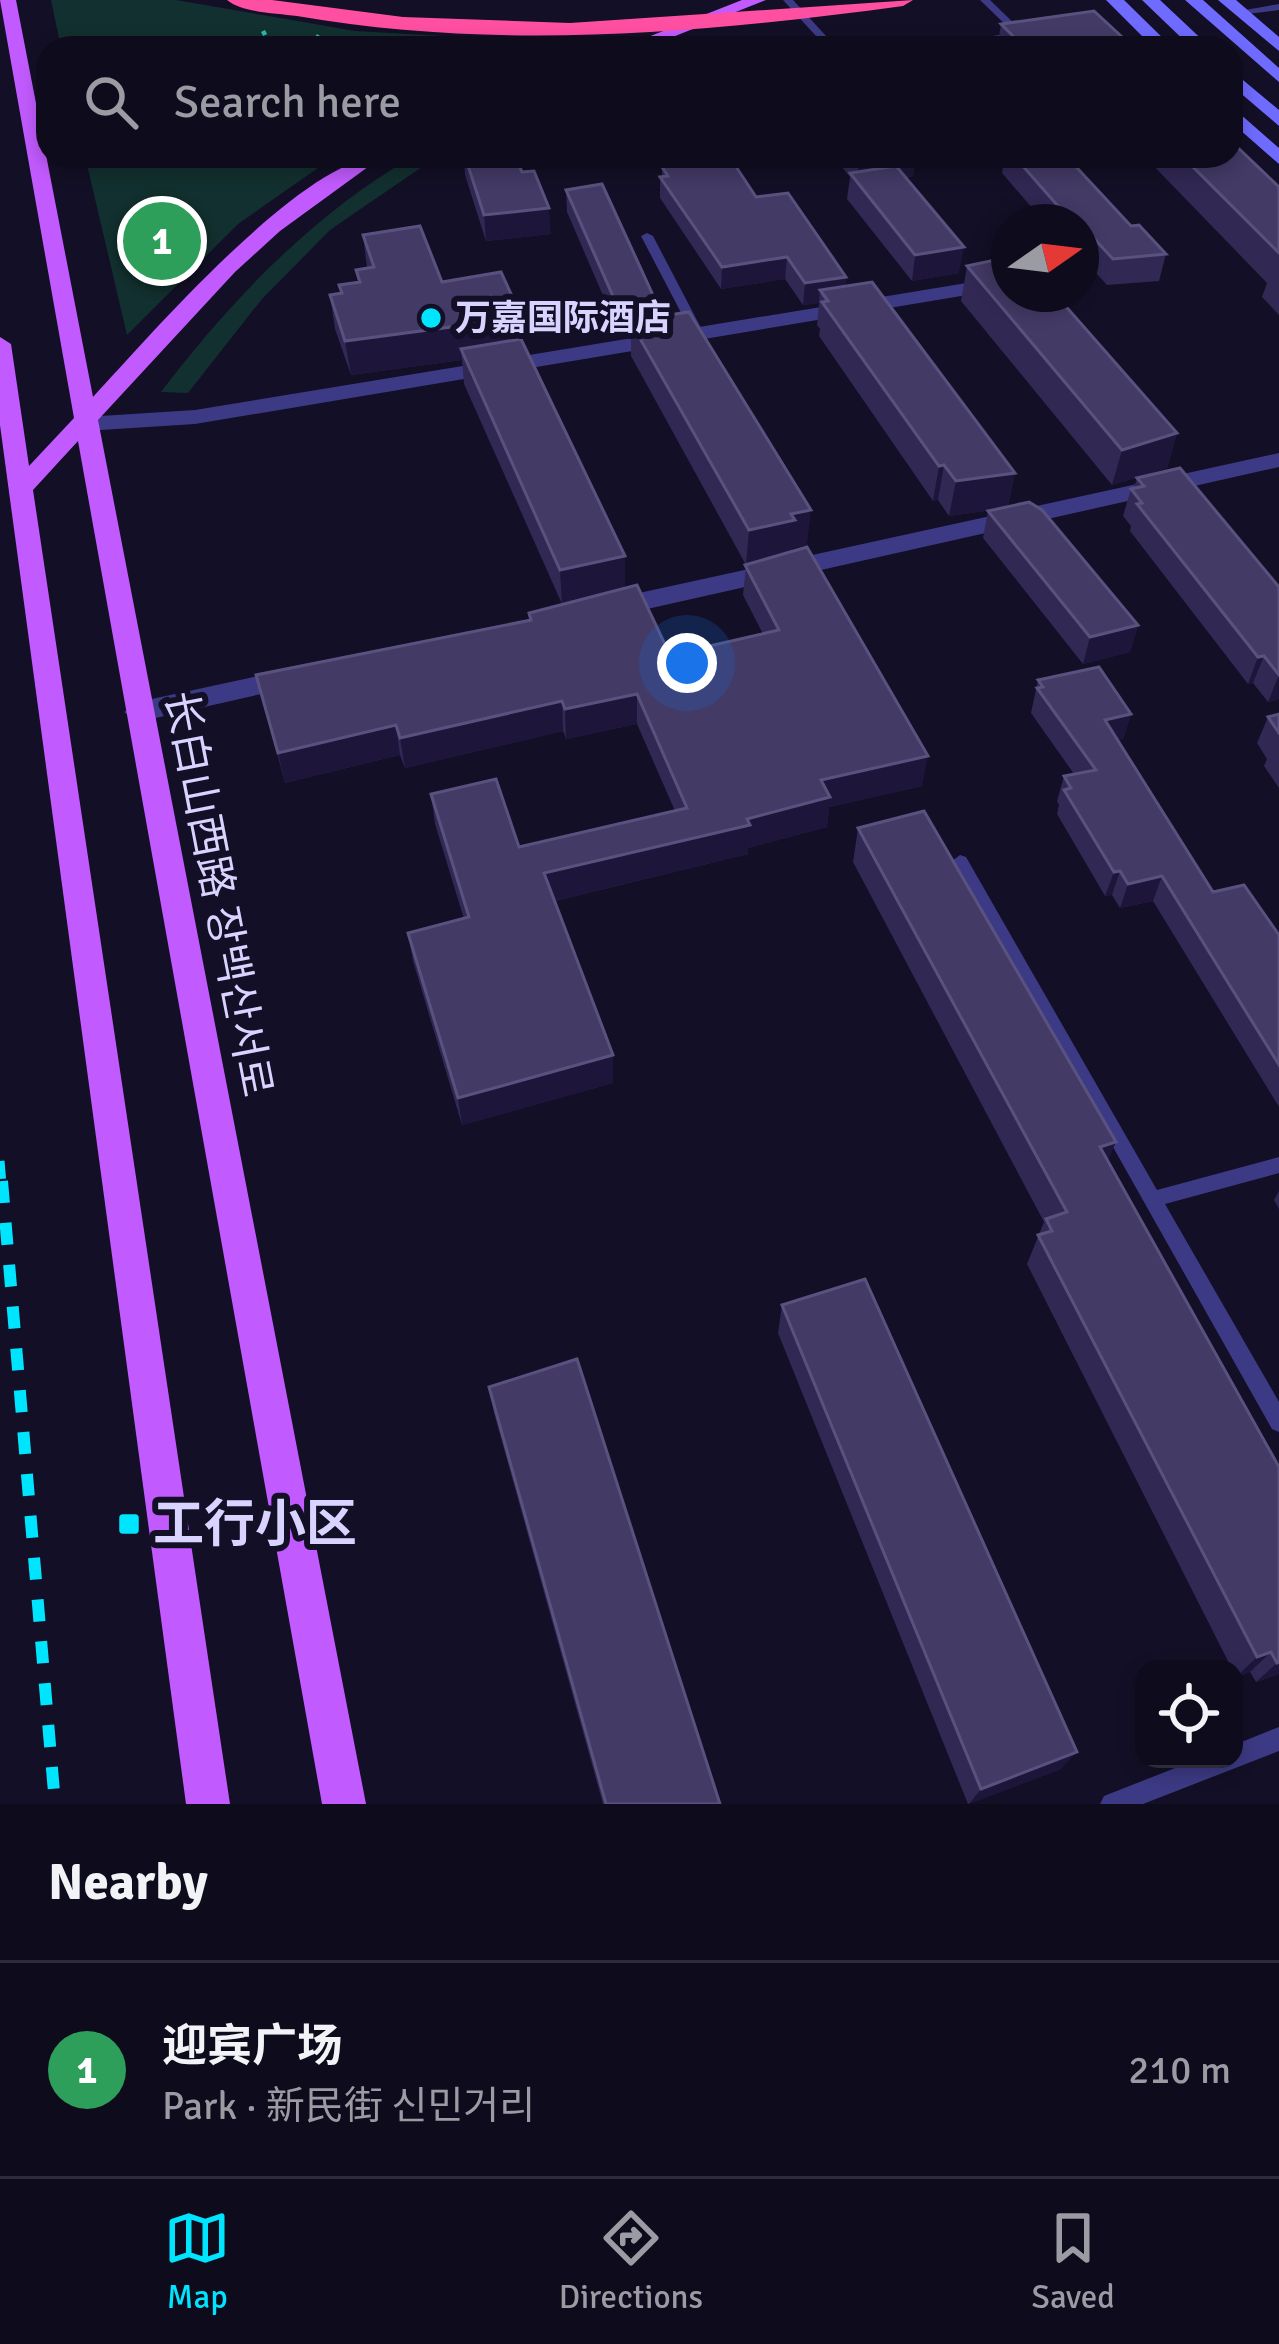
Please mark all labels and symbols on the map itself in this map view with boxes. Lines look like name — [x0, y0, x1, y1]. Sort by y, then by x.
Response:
pin: 1 — [123, 196, 201, 286]
north arrow — [991, 204, 1099, 312]
place label: 万嘉国际酒店 — [455, 296, 671, 341]
marker: 万嘉国际酒店 — [418, 305, 444, 331]
your location — [657, 633, 717, 693]
street label: 长白山西路 장백산서로 — [154, 687, 282, 1101]
place label: 工行小区 — [153, 1493, 357, 1556]
marker: 工行小区 — [116, 1511, 142, 1537]

